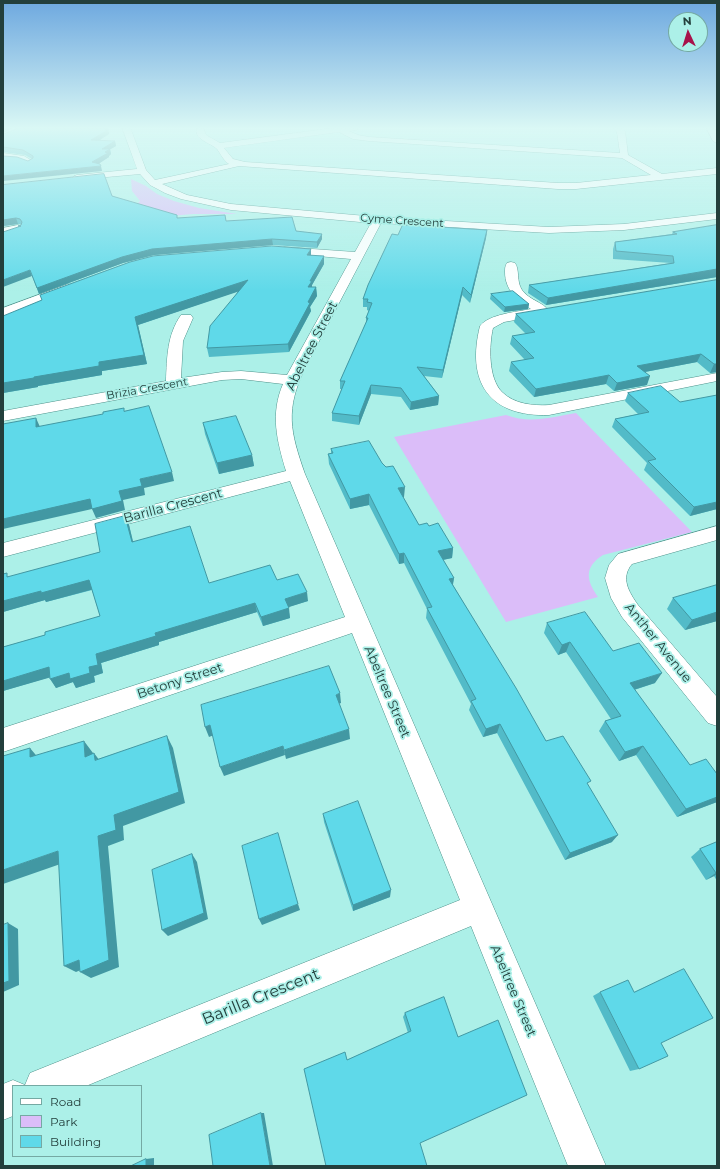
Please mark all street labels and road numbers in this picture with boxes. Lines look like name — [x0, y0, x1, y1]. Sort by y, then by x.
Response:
street label: Cyme Crescent — [360, 211, 444, 231]
street label: Abeltree Street — [283, 299, 341, 393]
street label: Brizia Crescent — [105, 375, 189, 403]
street label: Barilla Crescent — [122, 485, 224, 527]
street label: Anther Avenue — [621, 600, 695, 686]
street label: Abeltree Street — [361, 644, 413, 740]
street label: Betony Street — [135, 660, 225, 702]
street label: Abeltree Street — [487, 943, 539, 1039]
street label: Barilla Crescent — [199, 965, 323, 1029]

